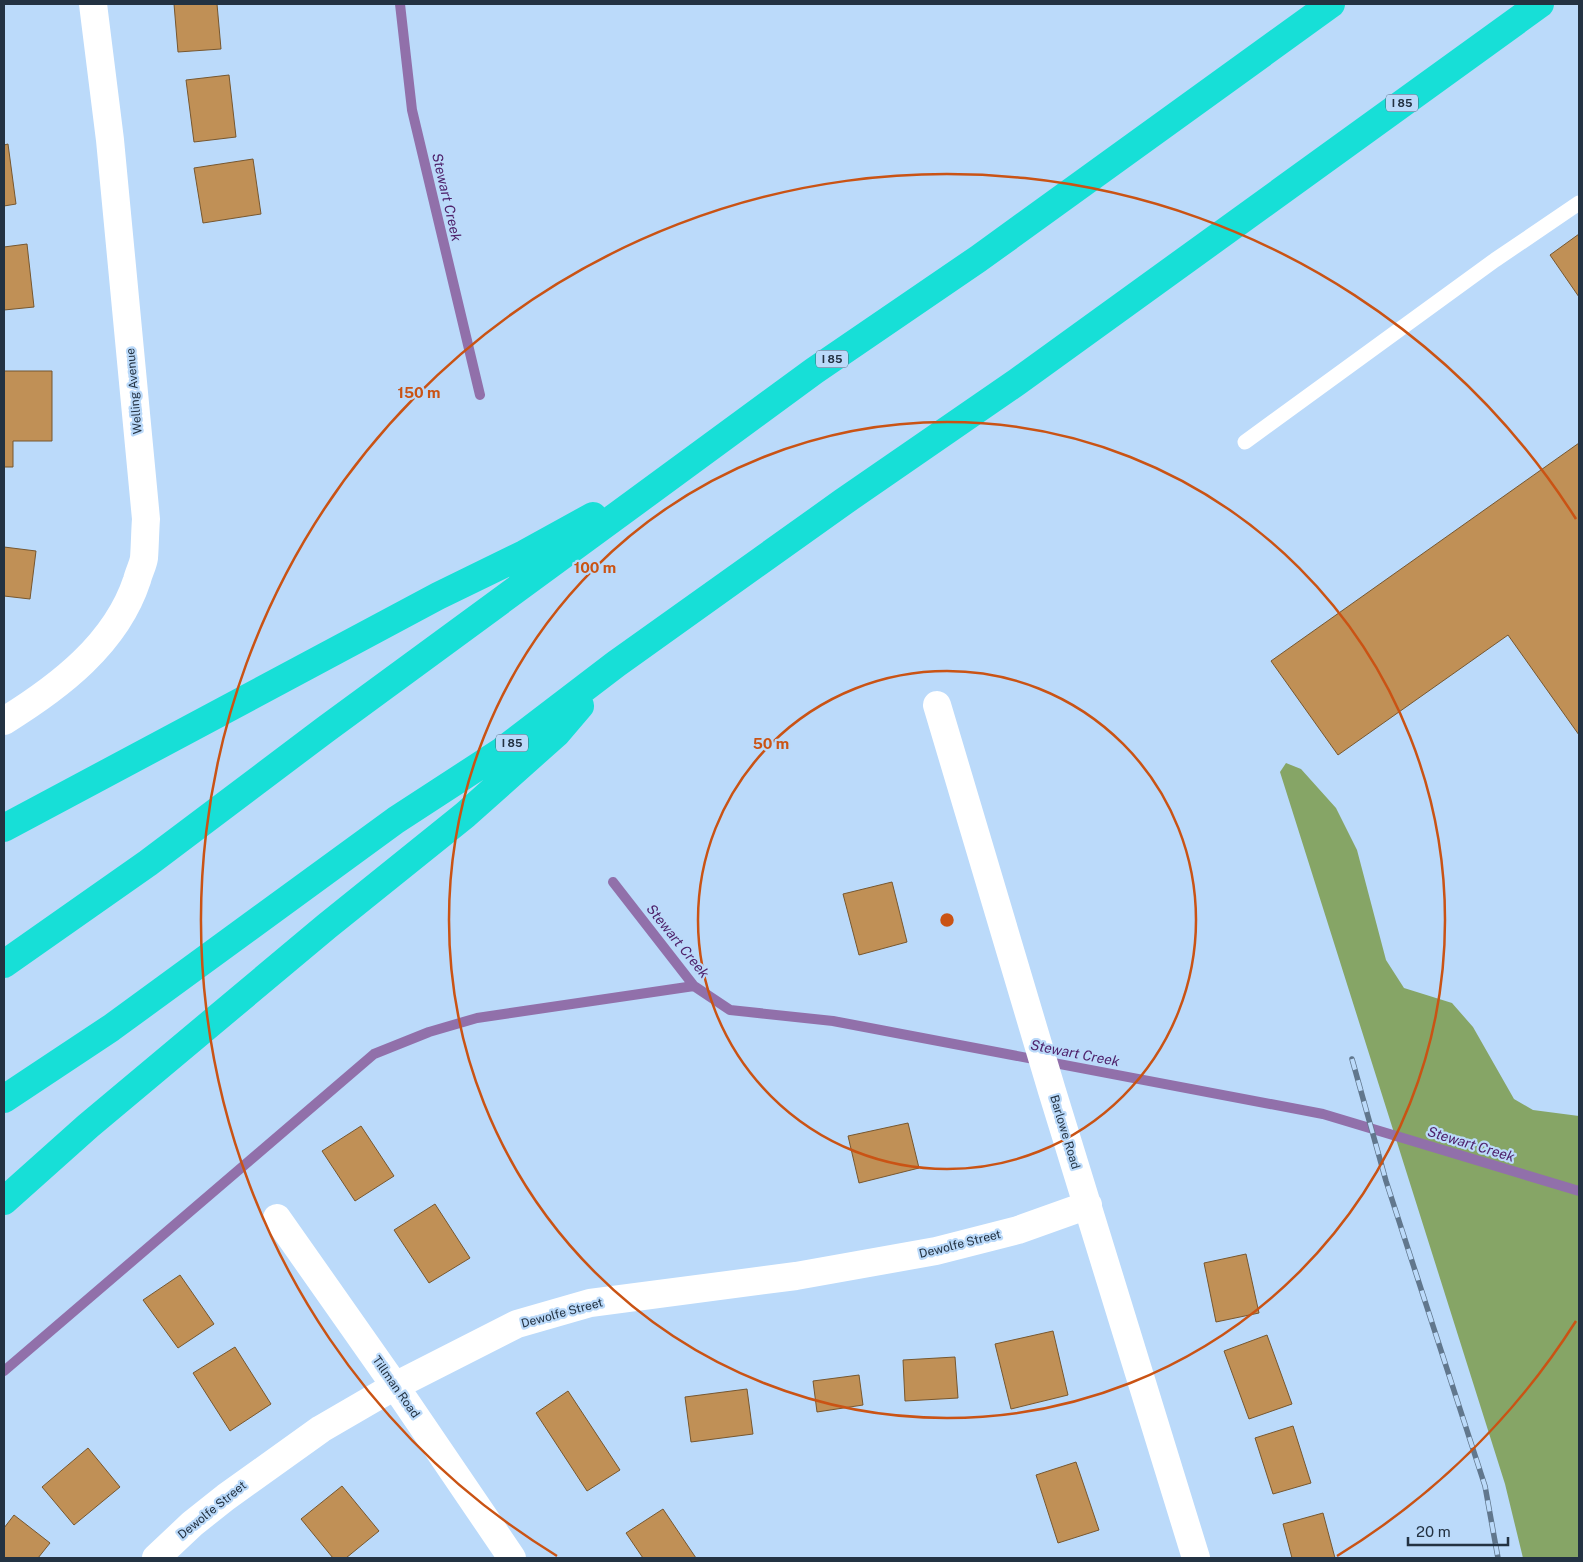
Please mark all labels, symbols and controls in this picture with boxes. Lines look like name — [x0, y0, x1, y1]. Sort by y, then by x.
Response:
road number: I 85 — [1386, 95, 1418, 112]
water label: Stewart Creek — [429, 151, 465, 243]
street label: Welling Avenue — [123, 347, 145, 435]
road number: I 85 — [816, 350, 848, 368]
text: 150 m — [397, 384, 441, 401]
text: 100 m — [574, 559, 616, 576]
road number: I 85 — [496, 734, 528, 751]
text: 50 m — [753, 735, 789, 752]
water label: Stewart Creek — [643, 901, 713, 981]
centre of rings — [938, 911, 956, 929]
water label: Stewart Creek — [1029, 1037, 1121, 1070]
street label: Barlowe Road — [1047, 1093, 1083, 1171]
water label: Stewart Creek — [1426, 1123, 1517, 1165]
street label: Dewolfe Street — [918, 1227, 1003, 1261]
street label: Dewolfe Street — [520, 1295, 605, 1331]
street label: Tillman Road — [369, 1353, 423, 1421]
street label: Dewolfe Street — [175, 1478, 249, 1542]
scale bar — [1408, 1514, 1508, 1546]
text: 20 m — [1416, 1523, 1451, 1540]

